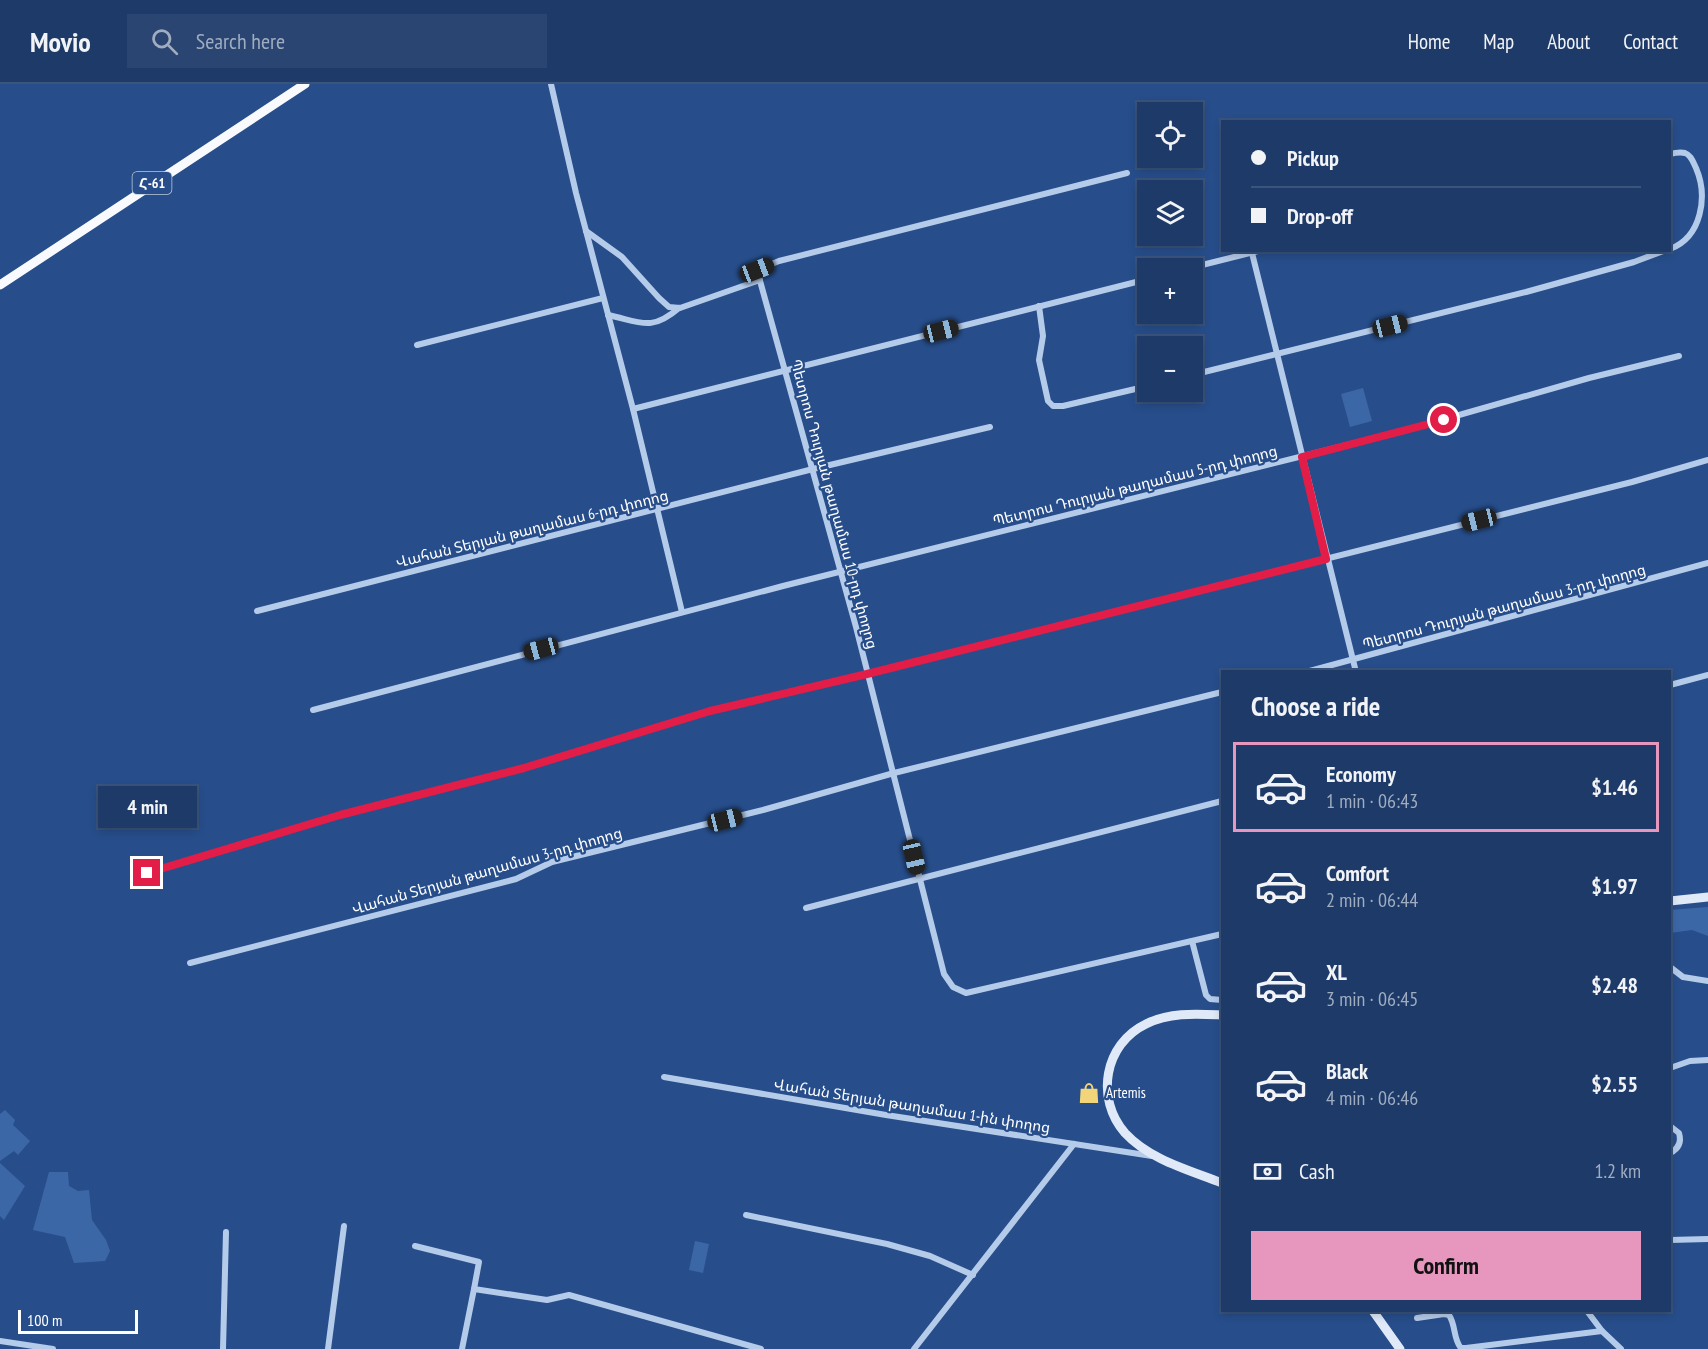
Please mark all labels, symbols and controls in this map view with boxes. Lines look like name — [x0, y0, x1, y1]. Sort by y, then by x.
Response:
search box — [127, 14, 547, 68]
text: Movio — [30, 23, 91, 60]
icon: search — [148, 25, 181, 58]
text: Search here — [196, 27, 285, 55]
text: Home — [1408, 28, 1450, 55]
text: Map — [1483, 28, 1514, 55]
text: About — [1547, 28, 1590, 55]
text: Contact — [1623, 28, 1678, 55]
map controls — [1137, 102, 1203, 402]
button: locate — [1137, 102, 1203, 168]
text: Pickup — [1287, 144, 1339, 172]
road number: Հ-61 — [132, 172, 172, 194]
button: layers — [1137, 180, 1203, 246]
text: Drop-off — [1287, 202, 1353, 230]
car — [737, 255, 777, 285]
button: + — [1137, 258, 1203, 324]
car — [1370, 313, 1410, 339]
car — [921, 318, 961, 344]
button: − — [1137, 336, 1203, 402]
street label: Պետրոս Դուրյան թաղամաս 10-րդ փողոց — [787, 357, 882, 651]
route start — [1430, 406, 1457, 433]
street label: Պետրոս Դուրյան թաղամաս 5-րդ փողոց — [991, 441, 1279, 530]
street label: Վահան Տերյան թաղամաս 6-րդ փողոց — [394, 485, 670, 572]
car — [1459, 507, 1499, 533]
street label: Պետրոս Դուրյան թաղամաս 3-րդ փողոց — [1360, 559, 1648, 654]
car — [521, 636, 561, 662]
text: Choose a ride — [1251, 689, 1380, 723]
icon: car — [1254, 760, 1308, 814]
text: Economy — [1326, 760, 1396, 788]
text: $1.46 — [1591, 773, 1638, 801]
callout: 4 min — [98, 786, 196, 828]
text: 1 min · 06:43 — [1326, 788, 1418, 814]
text: 4 min — [127, 794, 168, 820]
car — [705, 807, 745, 833]
street label: Վահան Տերյան թաղամաս 3-րդ փողոց — [350, 823, 624, 918]
car — [901, 837, 927, 877]
route end — [133, 859, 160, 886]
icon: car — [1254, 859, 1308, 913]
text: Comfort — [1326, 859, 1389, 887]
text: $1.97 — [1591, 872, 1638, 900]
text: 2 min · 06:44 — [1326, 887, 1418, 913]
icon: car — [1254, 958, 1308, 1012]
text: XL — [1326, 958, 1347, 986]
text: $2.48 — [1591, 971, 1638, 999]
text: 3 min · 06:45 — [1326, 986, 1418, 1012]
icon: car — [1254, 1057, 1308, 1111]
text: Black — [1326, 1057, 1368, 1085]
text: $2.55 — [1591, 1070, 1638, 1098]
street label: Վահան Տերյան թաղամաս 1-ին փողոց — [772, 1074, 1052, 1137]
shop icon: Artemis — [1077, 1081, 1101, 1105]
place label: Artemis — [1106, 1083, 1146, 1102]
text: 4 min · 06:46 — [1326, 1085, 1418, 1111]
icon: cash — [1251, 1155, 1284, 1188]
text: Cash — [1299, 1157, 1335, 1185]
text: 1.2 km — [1594, 1158, 1641, 1184]
button: Confirm — [1251, 1231, 1641, 1300]
scale bar — [18, 1307, 138, 1334]
text: 100 m — [27, 1310, 62, 1330]

